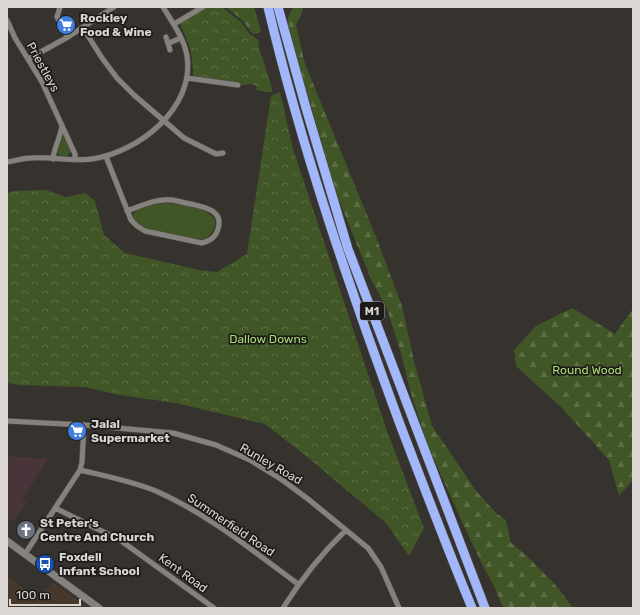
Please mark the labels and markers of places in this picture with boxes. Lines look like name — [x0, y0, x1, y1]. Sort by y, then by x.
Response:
place label: Rockley Food & Wine — [80, 11, 152, 39]
supermarket icon: Rockley Food & Wine — [55, 14, 77, 36]
place label: Jalal Supermarket — [91, 417, 170, 445]
supermarket icon: Jalal Supermarket — [66, 420, 88, 442]
place label: St Peter's Centre And Church — [40, 516, 154, 544]
church icon: St Peter's Centre And Church — [15, 519, 37, 541]
place label: Foxdell Infant School — [59, 550, 140, 578]
bus stop icon: Foxdell Infant School — [34, 553, 56, 575]

